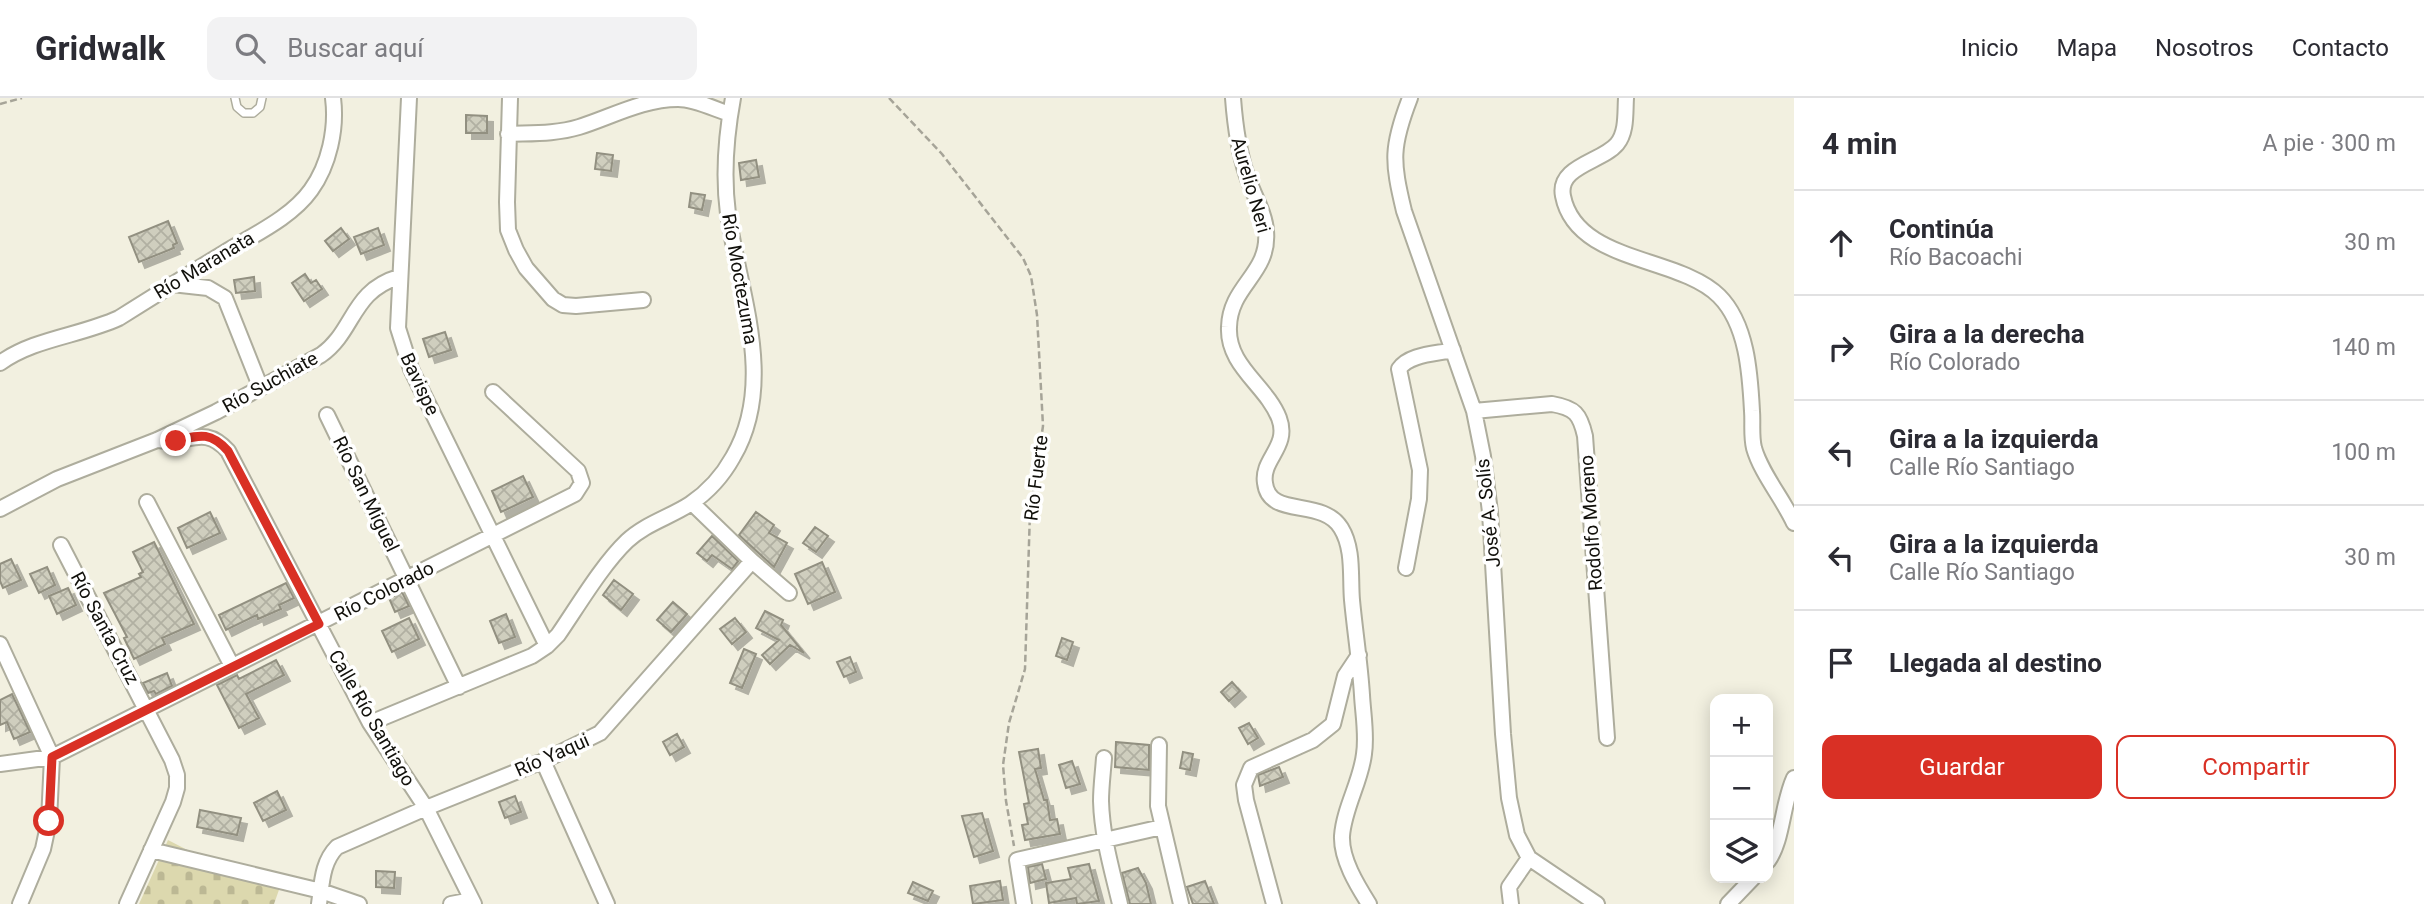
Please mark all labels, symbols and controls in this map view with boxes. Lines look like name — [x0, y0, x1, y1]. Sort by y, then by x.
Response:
search box — [207, 17, 697, 80]
text: Gridwalk — [35, 29, 165, 68]
icon: search — [231, 29, 269, 67]
text: Buscar aquí — [287, 33, 424, 63]
text: Inicio — [1961, 34, 2018, 62]
text: Mapa — [2056, 34, 2117, 62]
text: Nosotros — [2155, 34, 2254, 62]
text: Contacto — [2292, 34, 2389, 62]
text: 4 min — [1822, 126, 1897, 161]
text: A pie · 300 m — [2263, 130, 2396, 157]
street label: Aurelio Neri — [1226, 134, 1276, 236]
street label: Río Moctezuma — [717, 212, 763, 346]
text: Continúa — [1889, 214, 1994, 244]
icon: ahead — [1822, 224, 1860, 262]
street label: Río Maranata — [150, 226, 258, 304]
text: 30 m — [2344, 229, 2396, 256]
text: Río Bacoachi — [1889, 244, 2023, 271]
text: Gira a la derecha — [1889, 319, 2085, 349]
icon: right — [1822, 329, 1860, 367]
text: 140 m — [2331, 334, 2396, 361]
street label: Río Suchiate — [218, 346, 322, 418]
street label: Bavispe — [396, 349, 444, 419]
text: Río Colorado — [1889, 349, 2020, 376]
text: Gira a la izquierda — [1889, 424, 2099, 454]
route end — [160, 425, 191, 456]
street label: Río San Miguel — [328, 432, 404, 556]
street label: Río Fuerte — [1019, 434, 1053, 522]
icon: left — [1822, 434, 1860, 472]
text: 100 m — [2331, 439, 2396, 466]
street label: Rodolfo Moreno — [1575, 454, 1607, 592]
text: Calle Río Santiago — [1889, 454, 2075, 481]
street label: José A. Solís — [1471, 457, 1505, 569]
text: Gira a la izquierda — [1889, 529, 2099, 559]
icon: left — [1822, 539, 1860, 577]
text: 30 m — [2344, 544, 2396, 571]
street label: Río Colorado — [330, 556, 438, 626]
text: Calle Río Santiago — [1889, 559, 2075, 586]
street label: Río Santa Cruz — [66, 568, 144, 688]
icon: arrive — [1822, 644, 1860, 682]
street label: Calle Río Santiago — [324, 646, 420, 790]
text: Llegada al destino — [1889, 648, 2102, 678]
map controls — [1710, 694, 1773, 883]
button: + — [1710, 694, 1773, 757]
street label: Río Yaqui — [511, 728, 593, 782]
button: Guardar — [1822, 735, 2102, 799]
button: Compartir — [2116, 735, 2396, 799]
button: − — [1710, 757, 1773, 820]
route start — [33, 805, 64, 836]
button: layers — [1710, 820, 1773, 883]

